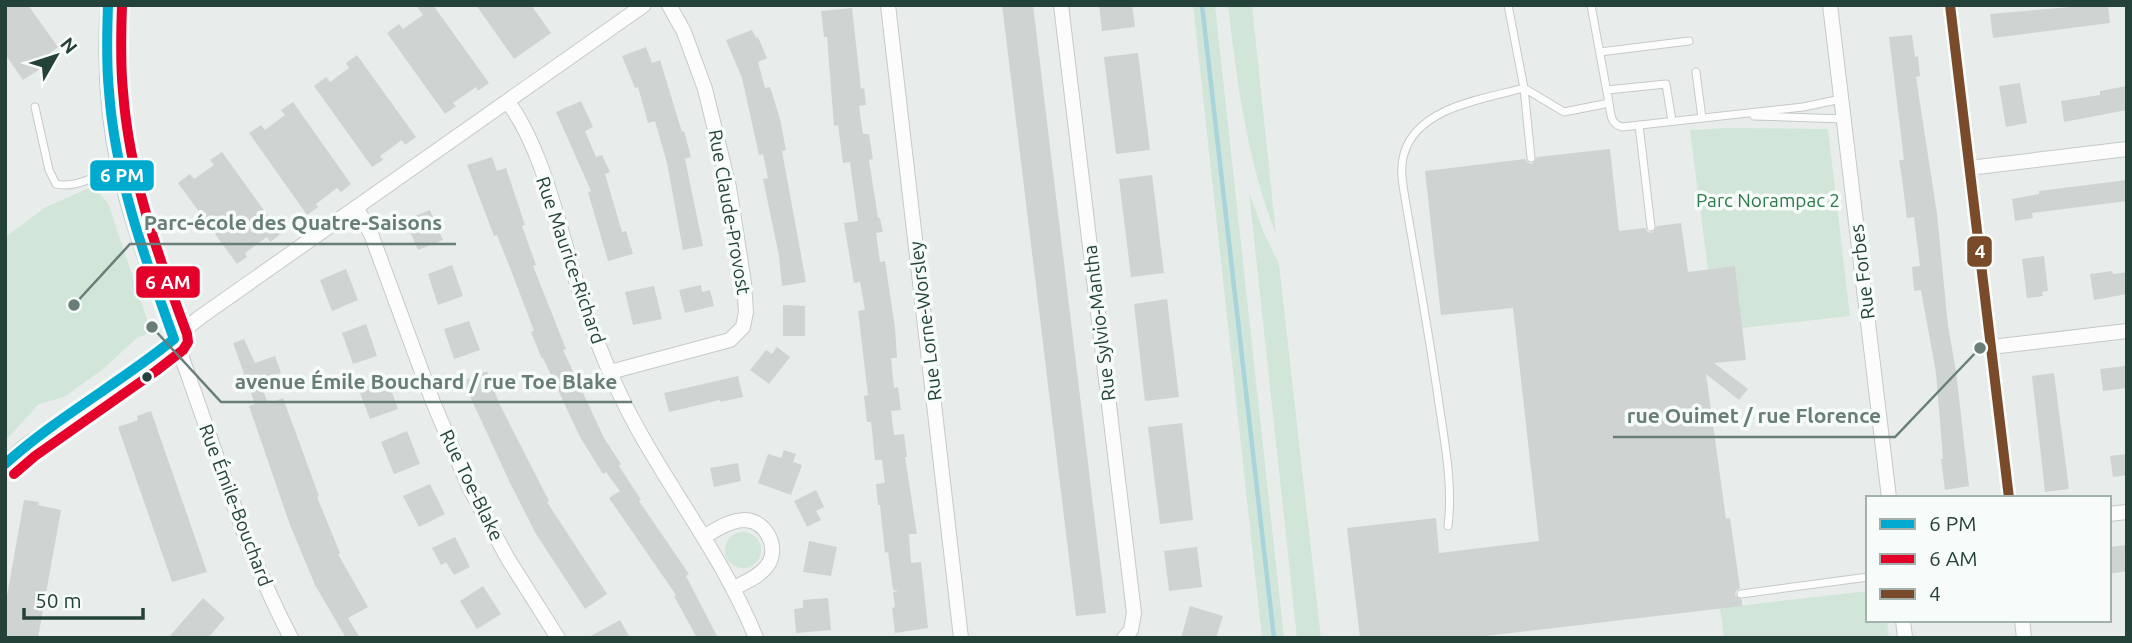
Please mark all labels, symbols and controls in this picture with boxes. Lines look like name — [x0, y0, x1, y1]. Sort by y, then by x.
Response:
north arrow — [21, 21, 91, 91]
text: N — [56, 33, 82, 58]
street label: Rue Claude-Provost — [705, 128, 755, 297]
line badge: 6 PM — [89, 159, 155, 192]
text: 6 PM — [100, 164, 144, 186]
street label: Rue Maurice-Richard — [532, 173, 610, 347]
park label: Parc Norampac 2 — [1696, 189, 1840, 211]
callout: Parc-école des Quatre-Saisons — [130, 202, 456, 244]
text: Parc-école des Quatre-Saisons — [144, 210, 442, 234]
street label: Rue Forbes — [1845, 223, 1879, 321]
line badge: 4 — [1966, 235, 1993, 268]
street label: Rue Lorne-Worsley — [904, 240, 946, 402]
text: 4 — [1975, 240, 1986, 262]
street label: Rue Sylvio-Mantha — [1079, 244, 1119, 402]
line badge: 6 AM — [135, 265, 201, 299]
text: 6 AM — [145, 271, 191, 293]
callout: avenue Émile Bouchard / rue Toe Blake — [221, 360, 632, 402]
text: avenue Émile Bouchard / rue Toe Blake — [235, 369, 617, 393]
unlabelled marker — [140, 370, 154, 384]
callout: rue Ouimet / rue Florence — [1613, 395, 1895, 437]
text: rue Ouimet / rue Florence — [1627, 403, 1881, 427]
street label: Rue Émile-Bouchard — [195, 421, 277, 589]
street label: Rue Toe-Blake — [436, 426, 508, 544]
legend — [1866, 496, 2111, 622]
text: 6 PM — [1929, 511, 1976, 535]
text: 6 AM — [1929, 546, 1978, 570]
scale bar — [24, 576, 144, 620]
text: 4 — [1929, 581, 1941, 605]
text: 50 m — [35, 588, 82, 612]

